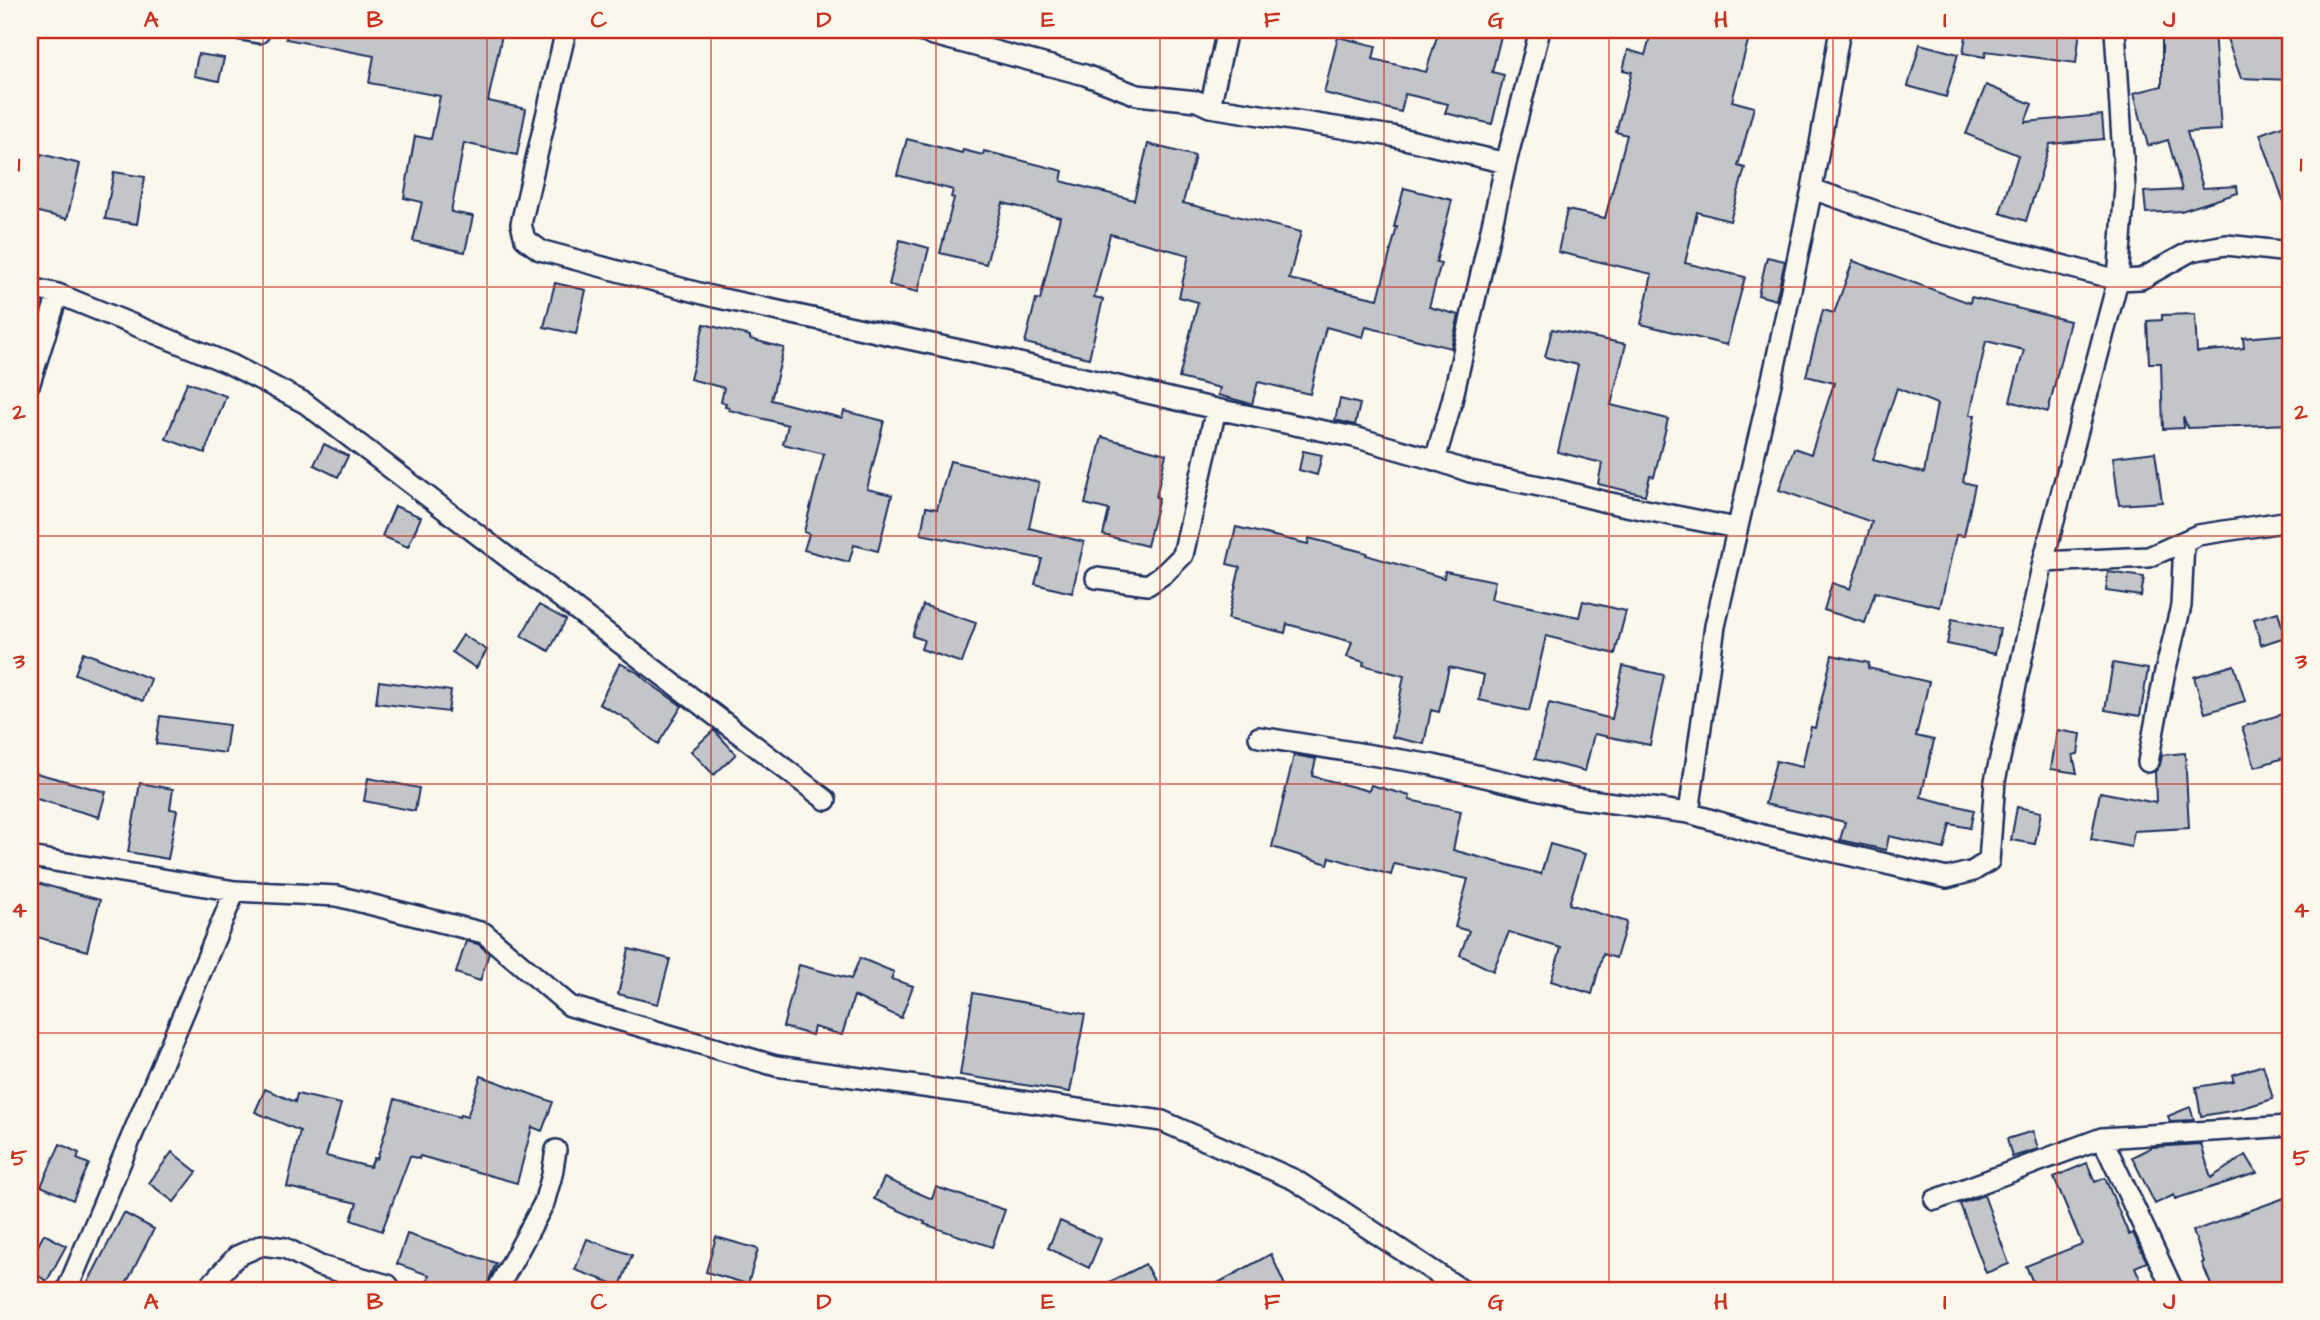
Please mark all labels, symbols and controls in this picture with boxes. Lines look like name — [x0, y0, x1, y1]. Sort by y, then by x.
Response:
text: A — [144, 4, 159, 36]
text: B — [367, 4, 384, 36]
text: C — [591, 4, 608, 36]
text: D — [817, 4, 832, 36]
text: E — [1041, 4, 1055, 36]
text: F — [1264, 4, 1281, 36]
text: G — [1488, 4, 1504, 36]
text: H — [1714, 4, 1728, 36]
text: I — [1943, 4, 1947, 36]
text: J — [2162, 4, 2176, 36]
text: 1 — [18, 148, 21, 180]
text: 1 — [2300, 148, 2303, 180]
text: 2 — [11, 396, 26, 428]
text: 2 — [2293, 396, 2308, 428]
text: 3 — [12, 645, 25, 677]
text: 3 — [2294, 645, 2307, 677]
text: 4 — [11, 894, 27, 926]
text: 4 — [2293, 894, 2309, 926]
text: 5 — [11, 1142, 28, 1174]
text: 5 — [2293, 1142, 2310, 1174]
text: A — [144, 1286, 159, 1318]
text: B — [367, 1286, 384, 1318]
text: C — [591, 1286, 608, 1318]
text: D — [817, 1286, 832, 1318]
text: E — [1041, 1286, 1055, 1318]
text: F — [1264, 1286, 1281, 1318]
text: G — [1488, 1286, 1504, 1318]
text: H — [1714, 1286, 1728, 1318]
text: I — [1943, 1286, 1947, 1318]
text: J — [2162, 1286, 2176, 1318]

